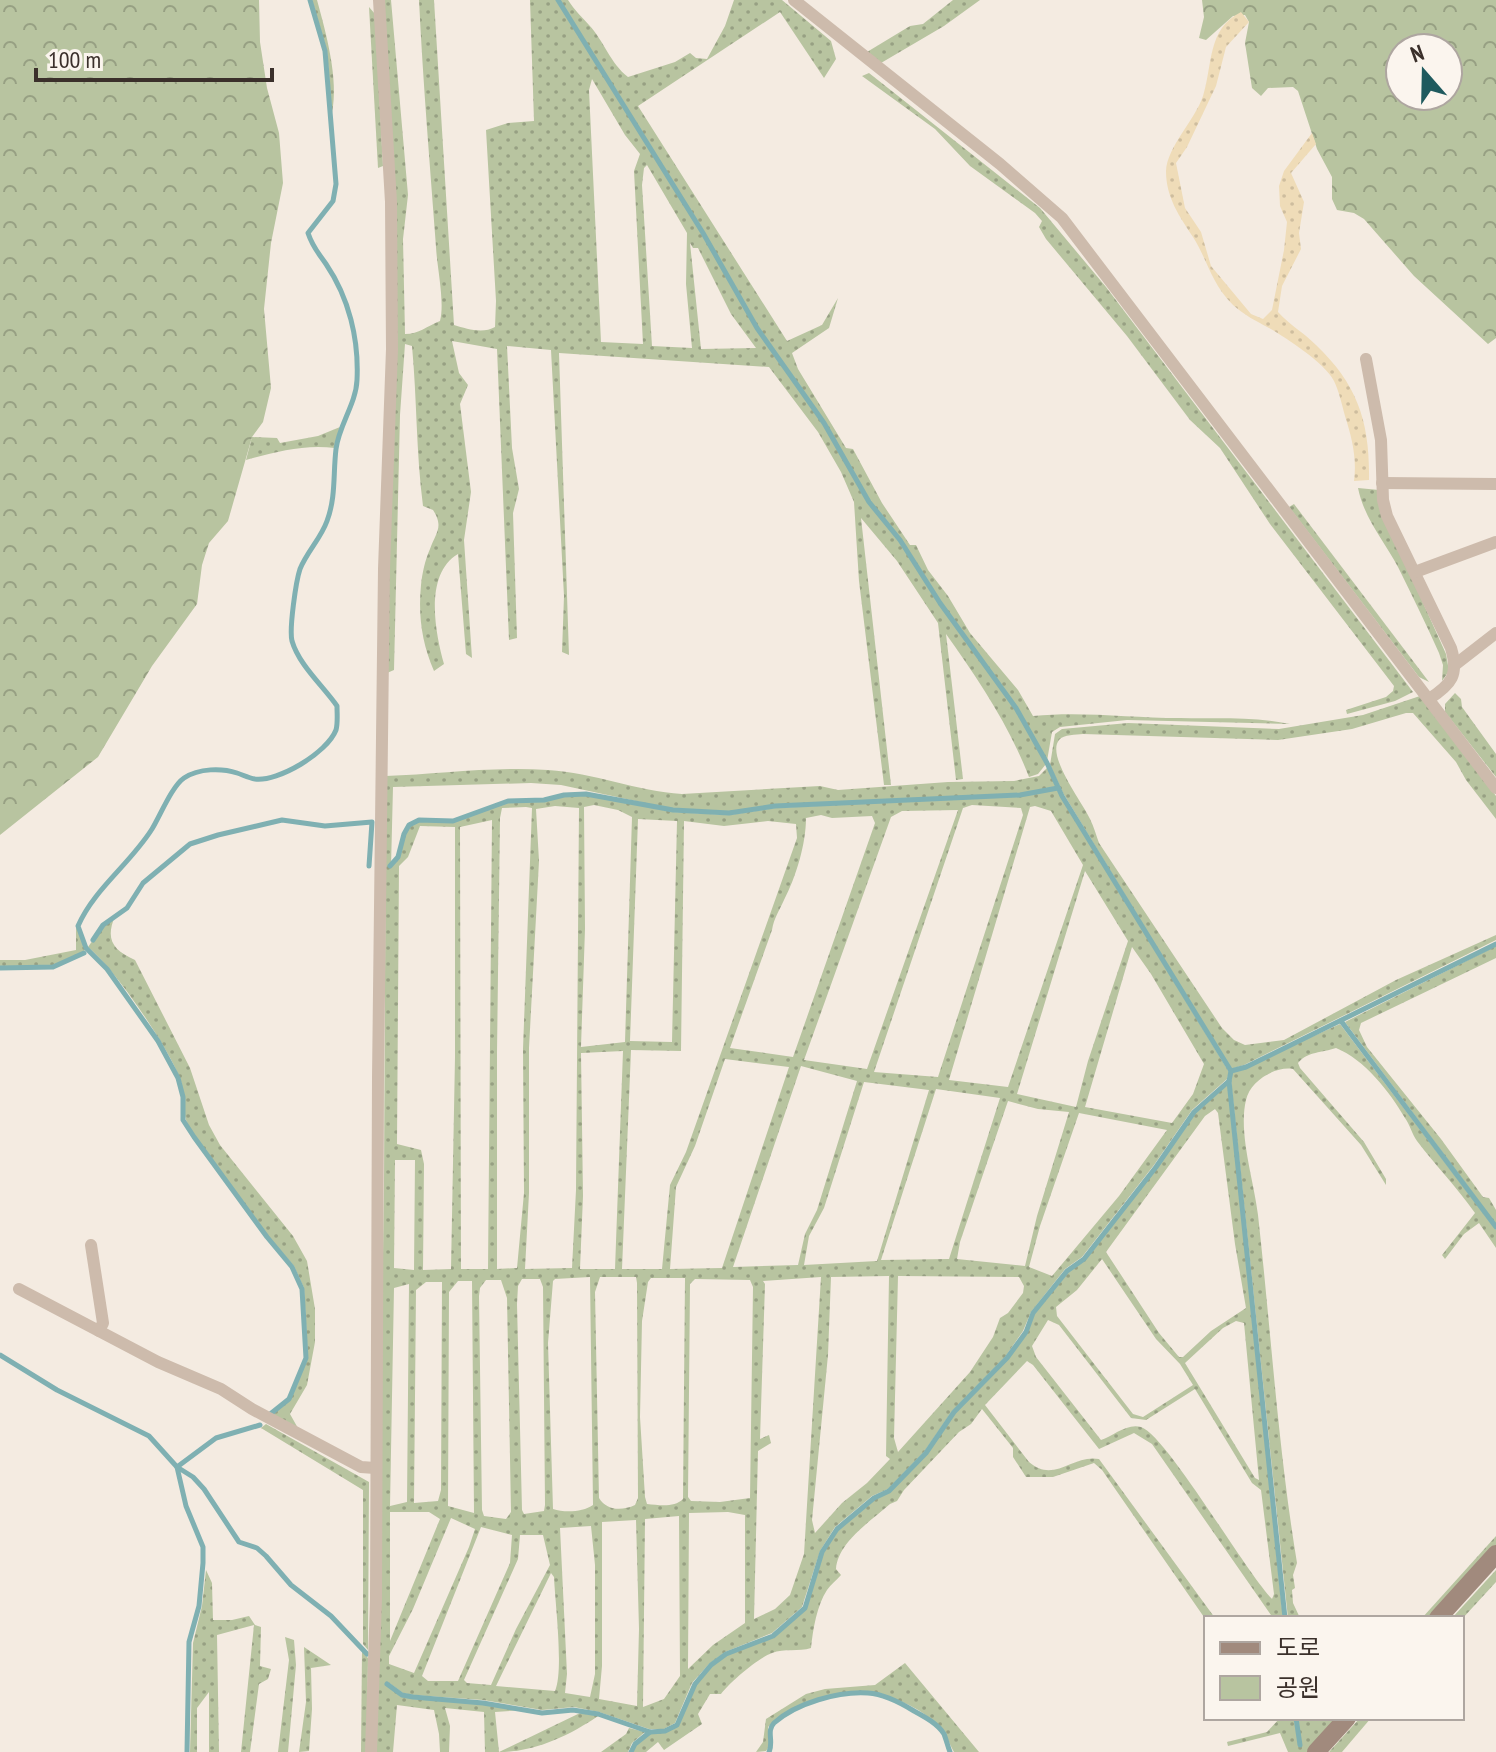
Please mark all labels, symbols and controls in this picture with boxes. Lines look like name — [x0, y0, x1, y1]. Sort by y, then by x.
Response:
scale bar — [36, 32, 272, 82]
north arrow — [1384, 32, 1464, 112]
text: N — [1407, 38, 1428, 68]
text: 100 m — [48, 44, 101, 75]
legend — [1204, 1616, 1464, 1720]
text: 도로 — [1276, 1632, 1320, 1663]
text: 공원 — [1276, 1672, 1320, 1703]

